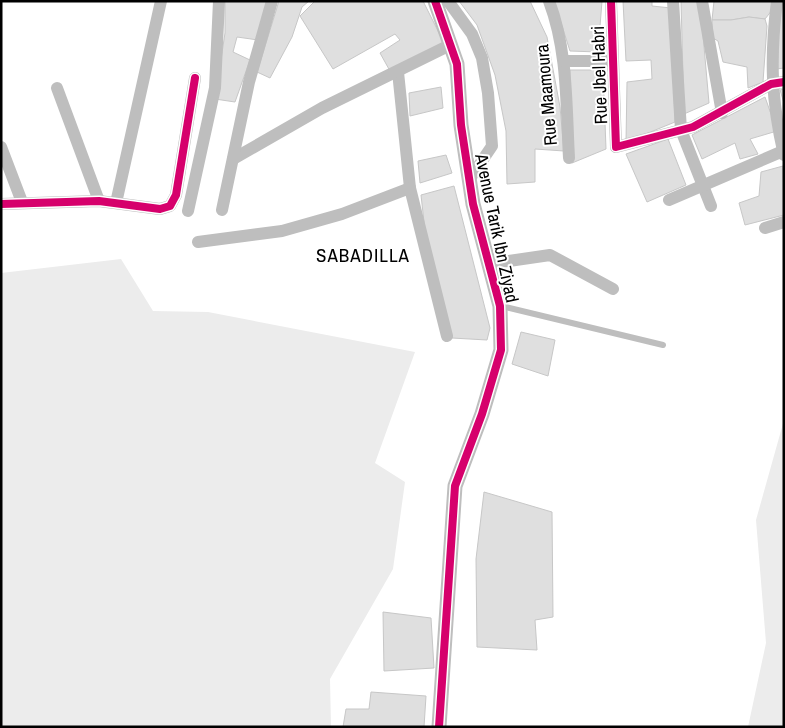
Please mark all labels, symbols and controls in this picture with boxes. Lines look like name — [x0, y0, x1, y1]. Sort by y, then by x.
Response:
street label: Rue Jbel Habri — [585, 25, 613, 125]
street label: Rue Maamoura — [529, 43, 563, 147]
street label: Avenue Tarik Ibn Ziyad — [469, 150, 525, 305]
district label: SABADILLA — [316, 242, 410, 268]

